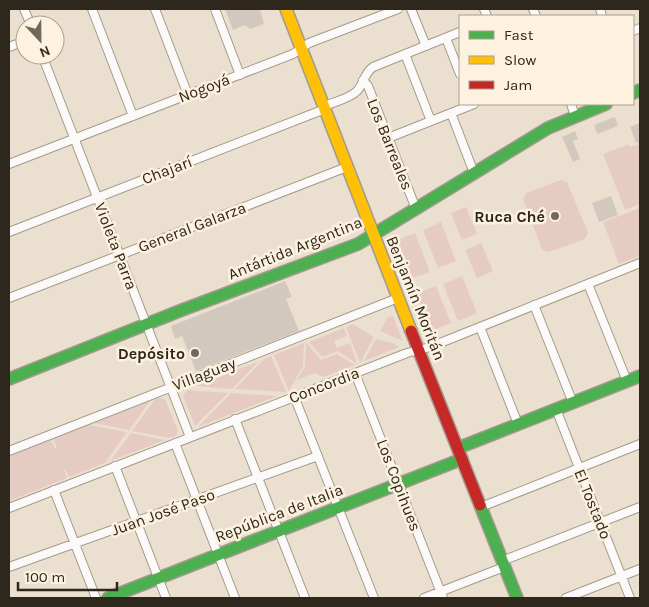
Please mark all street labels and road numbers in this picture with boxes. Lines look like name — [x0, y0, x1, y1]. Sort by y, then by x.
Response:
street label: Nogoyá — [176, 70, 232, 106]
street label: Los Barreales — [363, 96, 417, 192]
street label: Chajarí — [139, 152, 195, 188]
street label: General Galarza — [135, 198, 249, 256]
street label: Violeta Parra — [91, 200, 141, 292]
street label: Antártida Argentina — [225, 212, 365, 284]
street label: Benjamín Moritán — [382, 233, 450, 363]
street label: Villaguay — [170, 353, 239, 395]
street label: Concordia — [286, 363, 362, 407]
street label: Los Copihues — [373, 436, 425, 534]
street label: El Tostado — [570, 466, 616, 542]
street label: República de Italia — [212, 480, 346, 546]
street label: Juan José Paso — [109, 484, 217, 540]

